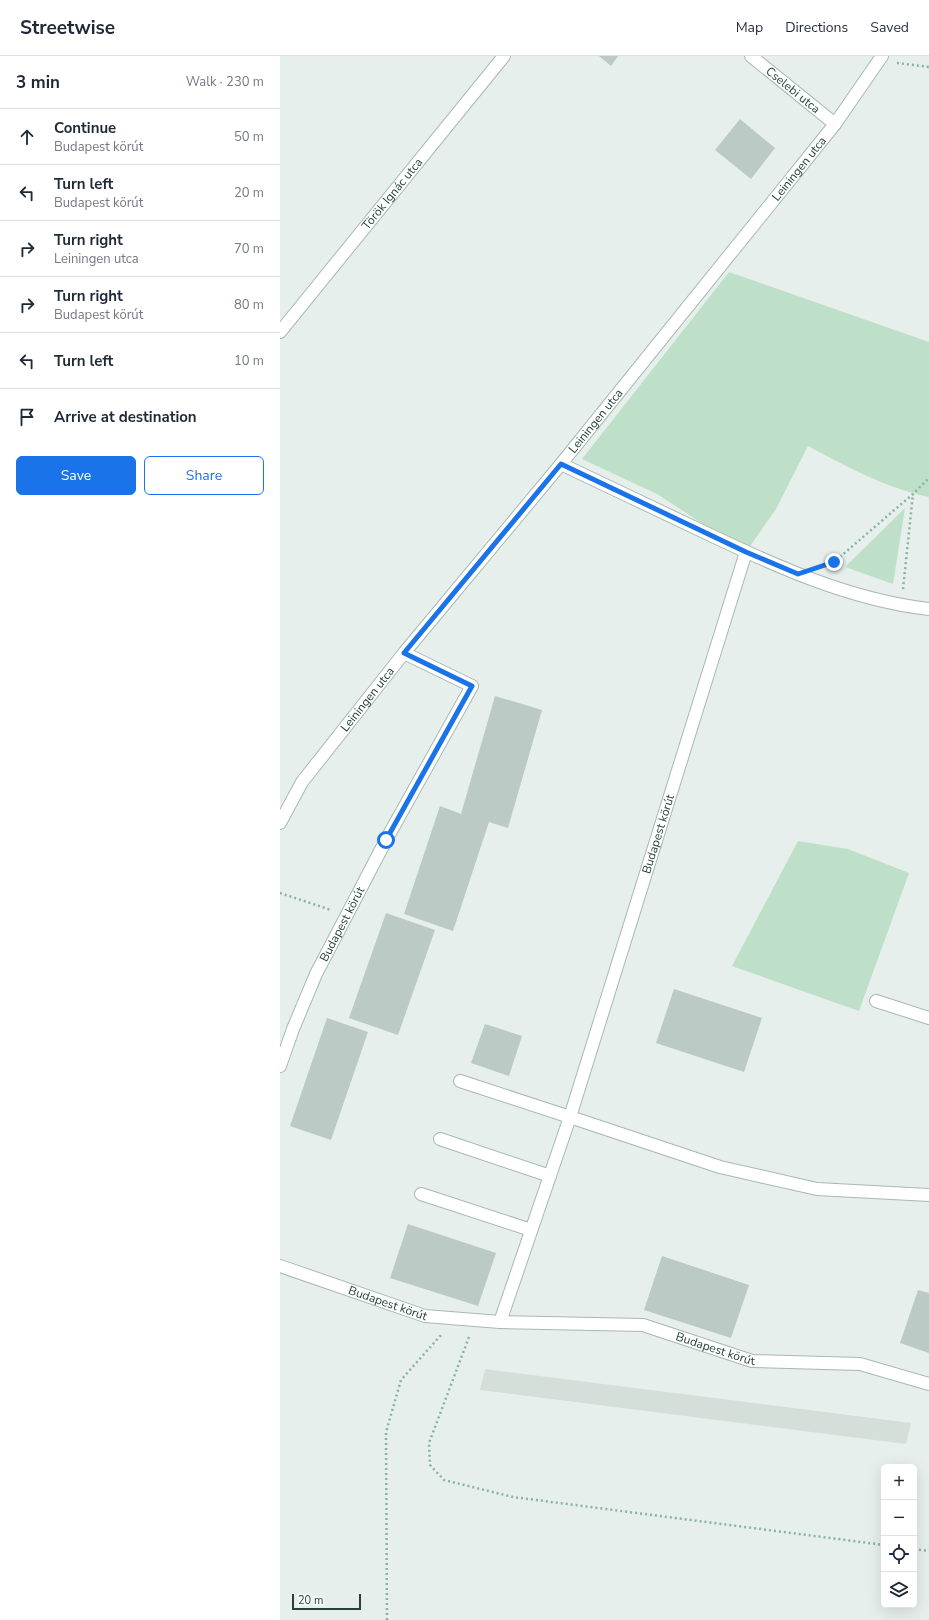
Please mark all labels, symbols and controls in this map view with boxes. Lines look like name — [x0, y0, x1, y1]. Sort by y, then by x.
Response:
text: Streetwise — [20, 15, 115, 41]
text: Map — [736, 18, 763, 37]
text: Directions — [785, 18, 848, 37]
text: Saved — [870, 18, 909, 37]
street label: Cselebi utca — [762, 63, 824, 117]
text: 3 min — [16, 71, 60, 94]
text: Walk · 230 m — [186, 73, 264, 91]
text: Continue — [54, 118, 116, 138]
icon: ahead — [16, 126, 38, 148]
text: 50 m — [234, 128, 264, 146]
street label: Leiningen utca — [768, 133, 830, 204]
text: Budapest körút — [54, 138, 143, 156]
street label: Török Ignác utca — [358, 155, 426, 233]
text: Turn left — [54, 174, 113, 194]
icon: left — [16, 182, 38, 204]
text: 20 m — [234, 184, 264, 202]
text: Budapest körút — [54, 194, 143, 212]
text: Turn right — [54, 230, 123, 250]
icon: right — [16, 238, 38, 260]
text: 70 m — [234, 240, 264, 258]
text: Leiningen utca — [54, 250, 139, 268]
text: Turn right — [54, 286, 123, 306]
icon: right — [16, 294, 38, 316]
text: 80 m — [234, 296, 264, 314]
text: Budapest körút — [54, 306, 143, 324]
icon: left — [16, 350, 38, 372]
text: Turn left — [54, 351, 113, 371]
text: 10 m — [234, 352, 264, 370]
street label: Leiningen utca — [565, 385, 626, 456]
icon: arrive — [16, 406, 38, 428]
text: Arrive at destination — [54, 407, 197, 427]
button: Save — [16, 456, 136, 495]
button: Share — [144, 456, 264, 495]
route end — [825, 553, 843, 571]
street label: Leiningen utca — [337, 664, 398, 735]
street label: Budapest körút — [638, 792, 678, 876]
route start — [377, 831, 395, 849]
street label: Budapest körút — [316, 883, 369, 964]
street label: Budapest körút — [346, 1282, 430, 1324]
street label: Budapest körút — [674, 1328, 756, 1369]
map controls — [881, 1464, 917, 1608]
button: + — [881, 1464, 917, 1500]
button: − — [881, 1500, 917, 1536]
button: locate — [881, 1536, 917, 1572]
button: layers — [881, 1572, 917, 1608]
scale bar — [292, 1592, 361, 1611]
text: 20 m — [298, 1593, 323, 1608]

